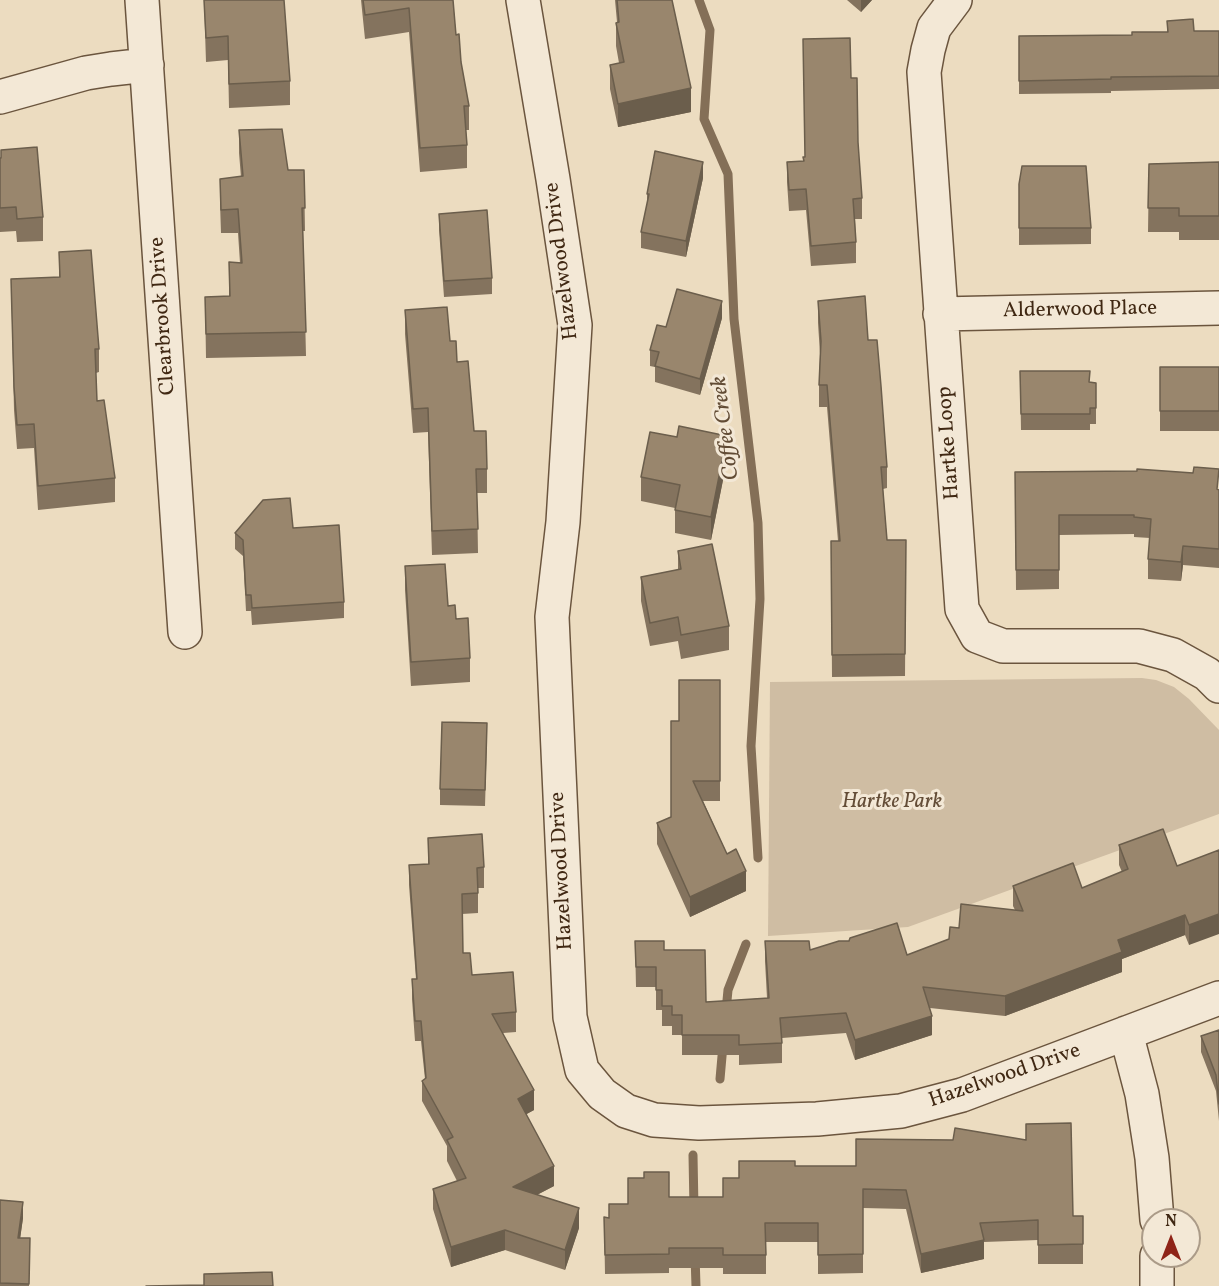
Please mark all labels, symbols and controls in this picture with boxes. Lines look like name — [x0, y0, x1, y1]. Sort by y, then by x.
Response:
street label: Hazelwood Drive — [541, 181, 585, 341]
street label: Clearbrook Drive — [146, 236, 182, 396]
street label: Alderwood Place — [1003, 297, 1157, 325]
water label: Coffee Creek — [708, 374, 746, 482]
street label: Hartke Loop — [933, 385, 967, 501]
park label: Hartke Park — [842, 790, 942, 816]
street label: Hazelwood Drive — [546, 791, 580, 951]
street label: Hazelwood Drive — [926, 1039, 1084, 1115]
north arrow — [1141, 1208, 1201, 1268]
text: N — [1165, 1211, 1177, 1233]

